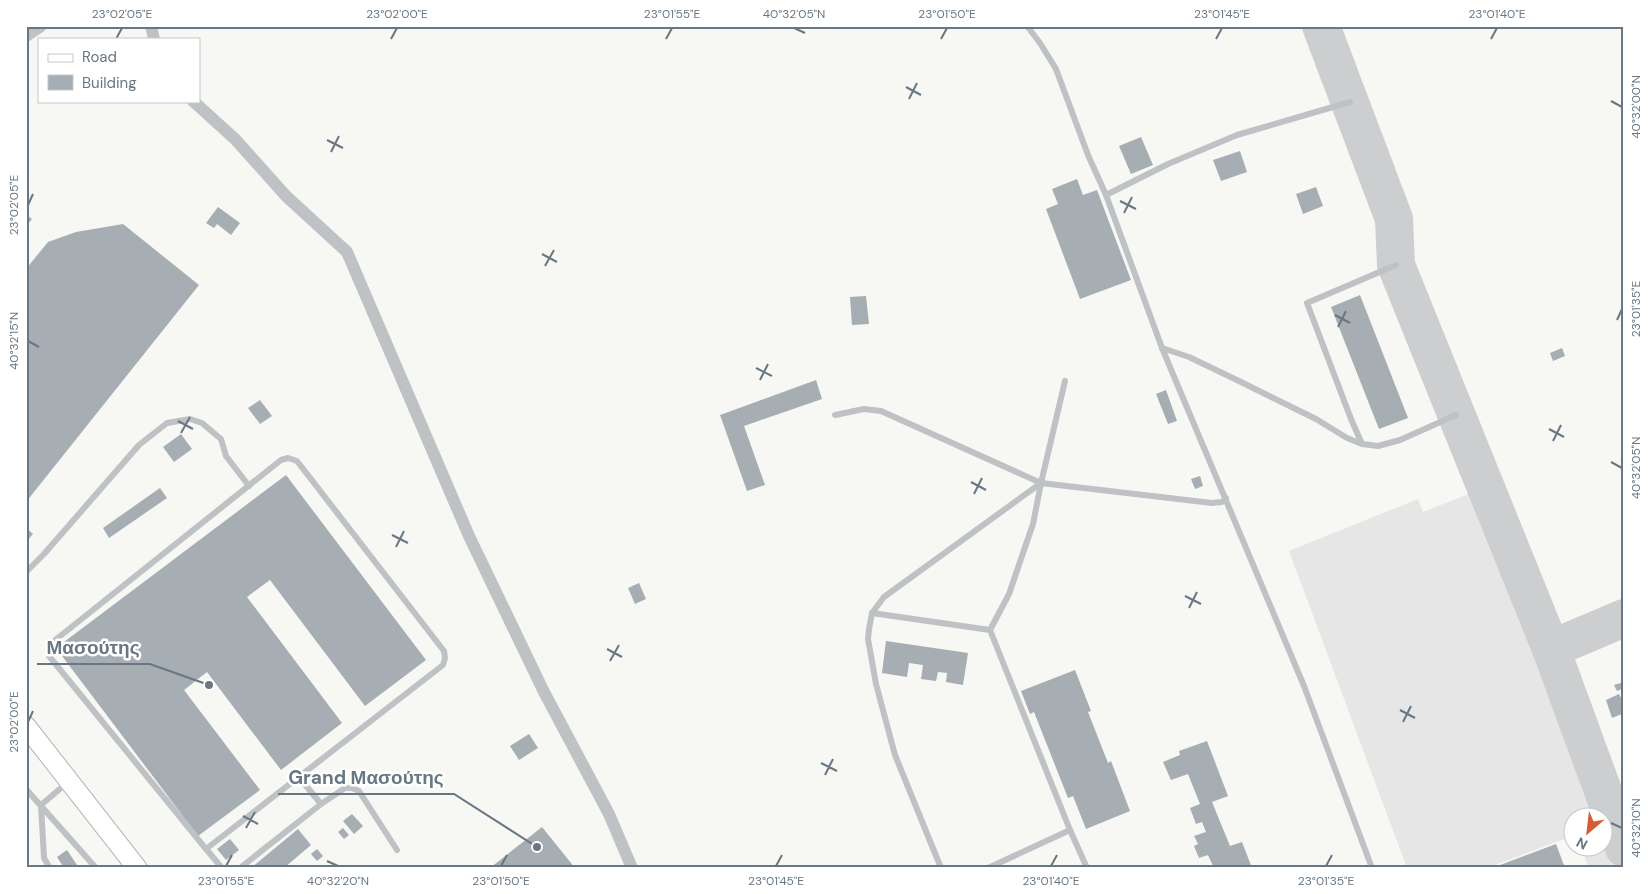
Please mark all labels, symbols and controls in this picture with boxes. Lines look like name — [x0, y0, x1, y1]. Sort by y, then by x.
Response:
text: 23°02'05"E — [92, 6, 153, 22]
text: 23°02'00"E — [366, 6, 428, 22]
text: 23°01'55"E — [644, 6, 700, 22]
text: 40°32'05"N — [763, 6, 825, 22]
text: 23°01'50"E — [918, 6, 976, 22]
text: 23°01'45"E — [1194, 6, 1250, 22]
text: 23°01'40"E — [1468, 6, 1526, 22]
legend — [38, 38, 200, 102]
text: Road — [82, 47, 117, 67]
text: Building — [82, 73, 137, 93]
text: 40°32'00"N — [1628, 75, 1644, 139]
text: 23°02'05"E — [6, 174, 22, 235]
text: 23°01'35"E — [1628, 281, 1644, 337]
text: 40°32'15"N — [6, 312, 22, 370]
text: 40°32'05"N — [1628, 437, 1644, 499]
callout: Μασούτης — [37, 630, 150, 664]
text: Μασούτης — [46, 635, 140, 660]
text: 23°02'00"E — [6, 691, 22, 753]
callout: Grand Μασούτης — [278, 760, 454, 794]
text: Grand Μασούτης — [288, 765, 444, 790]
text: 40°32'10"N — [1628, 798, 1644, 858]
north arrow — [1562, 806, 1612, 856]
text: N — [1573, 833, 1591, 854]
text: 23°01'55"E — [198, 873, 254, 889]
text: 40°32'20"N — [307, 873, 369, 889]
text: 23°01'50"E — [472, 873, 530, 889]
text: 23°01'45"E — [748, 873, 804, 889]
text: 23°01'40"E — [1022, 873, 1080, 889]
text: 23°01'35"E — [1298, 873, 1354, 889]

